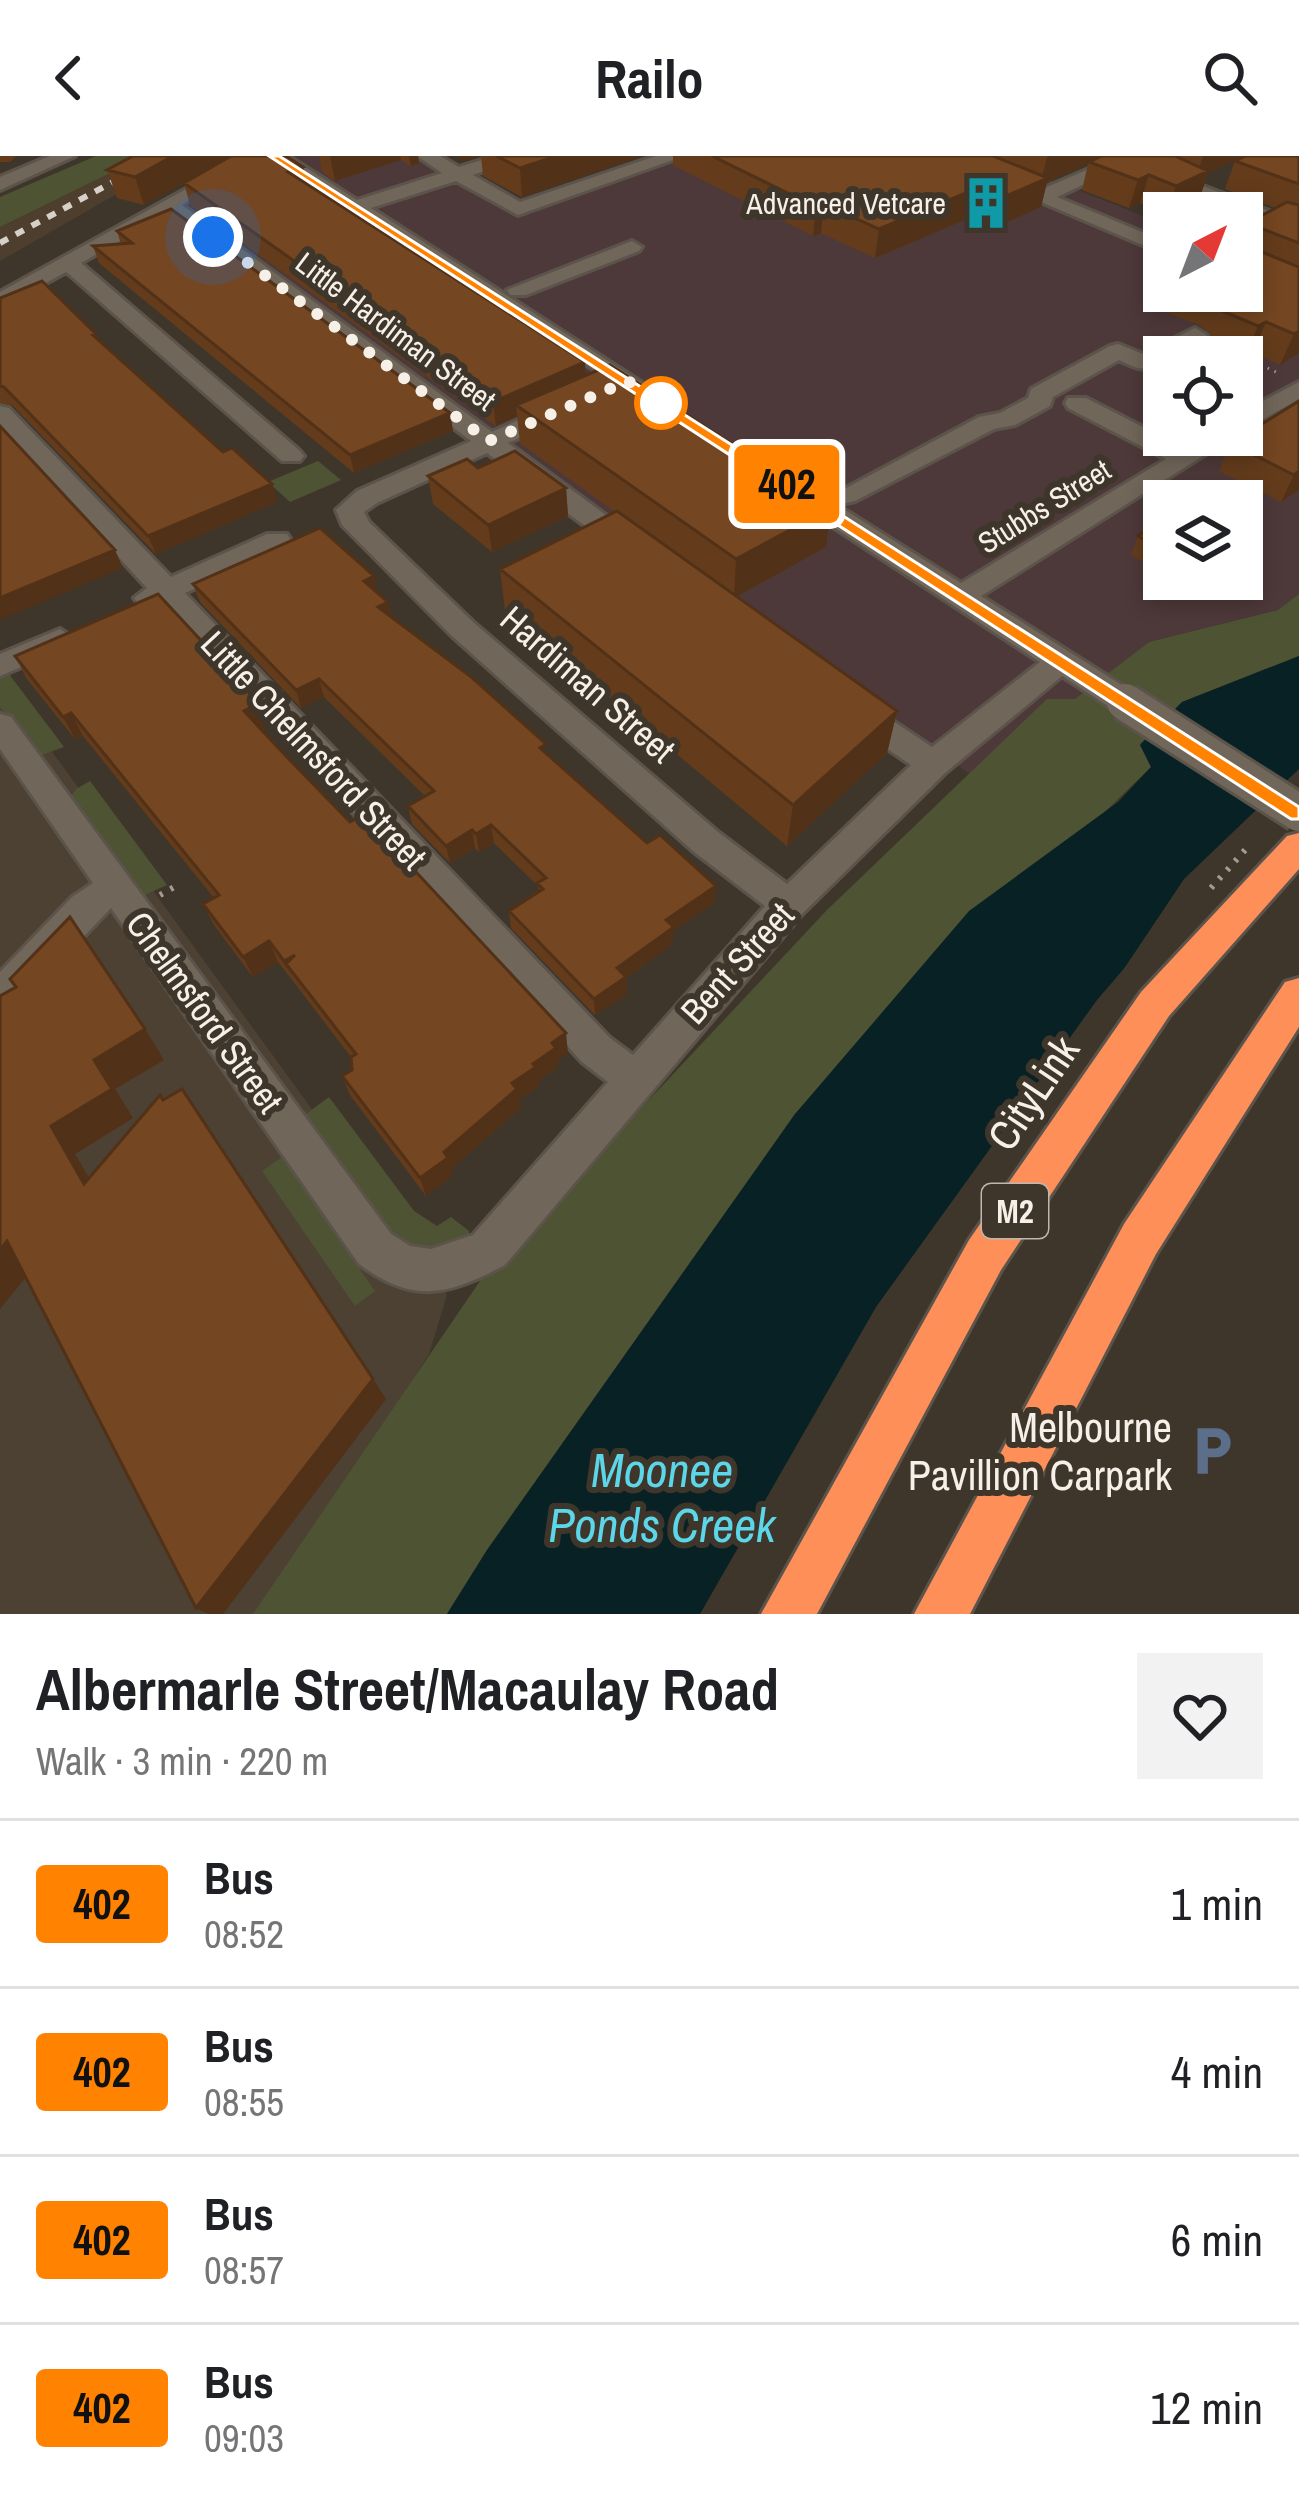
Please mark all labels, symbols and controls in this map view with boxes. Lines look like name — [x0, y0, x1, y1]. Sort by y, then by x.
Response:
text: Railo — [595, 42, 704, 115]
icon: back — [36, 45, 102, 111]
icon: search — [1197, 45, 1263, 111]
building icon: Advanced Vetcare — [957, 174, 1015, 232]
place label: Advanced Vetcare — [745, 183, 946, 223]
north arrow — [1143, 192, 1263, 312]
map controls — [1143, 192, 1263, 600]
your location — [183, 207, 243, 267]
street label: Little Hardiman Street — [288, 243, 504, 419]
button: locate — [1143, 336, 1263, 456]
unlabelled marker — [636, 378, 686, 428]
line badge: 402 — [718, 445, 856, 523]
street label: Stubbs Street — [970, 449, 1118, 562]
text: 402 — [758, 456, 816, 512]
button: layers — [1143, 480, 1263, 600]
street label: Hardiman Street — [491, 595, 685, 773]
street label: Little Chelmsford Street — [191, 620, 437, 880]
street label: Bent Street — [670, 892, 804, 1034]
street label: Chelmsford Street — [116, 902, 294, 1122]
street label: CityLink — [974, 1024, 1092, 1161]
road number: M2 — [982, 1184, 1048, 1238]
place label: Melbourne Pavillion Carpark — [908, 1399, 1173, 1503]
parking icon: Melbourne Pavillion Carpark — [1183, 1422, 1241, 1480]
water label: Moonee Ponds Creek — [548, 1437, 777, 1557]
text: Albermarle Street/Macaulay Road — [36, 1651, 779, 1728]
button: heart — [1137, 1653, 1263, 1779]
text: Walk · 3 min · 220 m — [36, 1735, 328, 1787]
text: Bus — [204, 1847, 274, 1908]
text: 1 min — [1171, 1873, 1263, 1934]
text: 402 — [73, 1876, 131, 1932]
text: 08:52 — [204, 1908, 284, 1960]
text: Bus — [204, 2015, 274, 2076]
text: 4 min — [1171, 2041, 1263, 2102]
text: 402 — [73, 2044, 131, 2100]
text: 08:55 — [204, 2076, 284, 2128]
text: Bus — [204, 2183, 274, 2244]
text: 6 min — [1171, 2209, 1263, 2270]
text: 402 — [73, 2212, 131, 2268]
text: 08:57 — [204, 2244, 284, 2296]
text: Bus — [204, 2351, 274, 2412]
text: 12 min — [1150, 2377, 1263, 2438]
text: 402 — [73, 2380, 131, 2436]
text: 09:03 — [204, 2412, 284, 2464]

